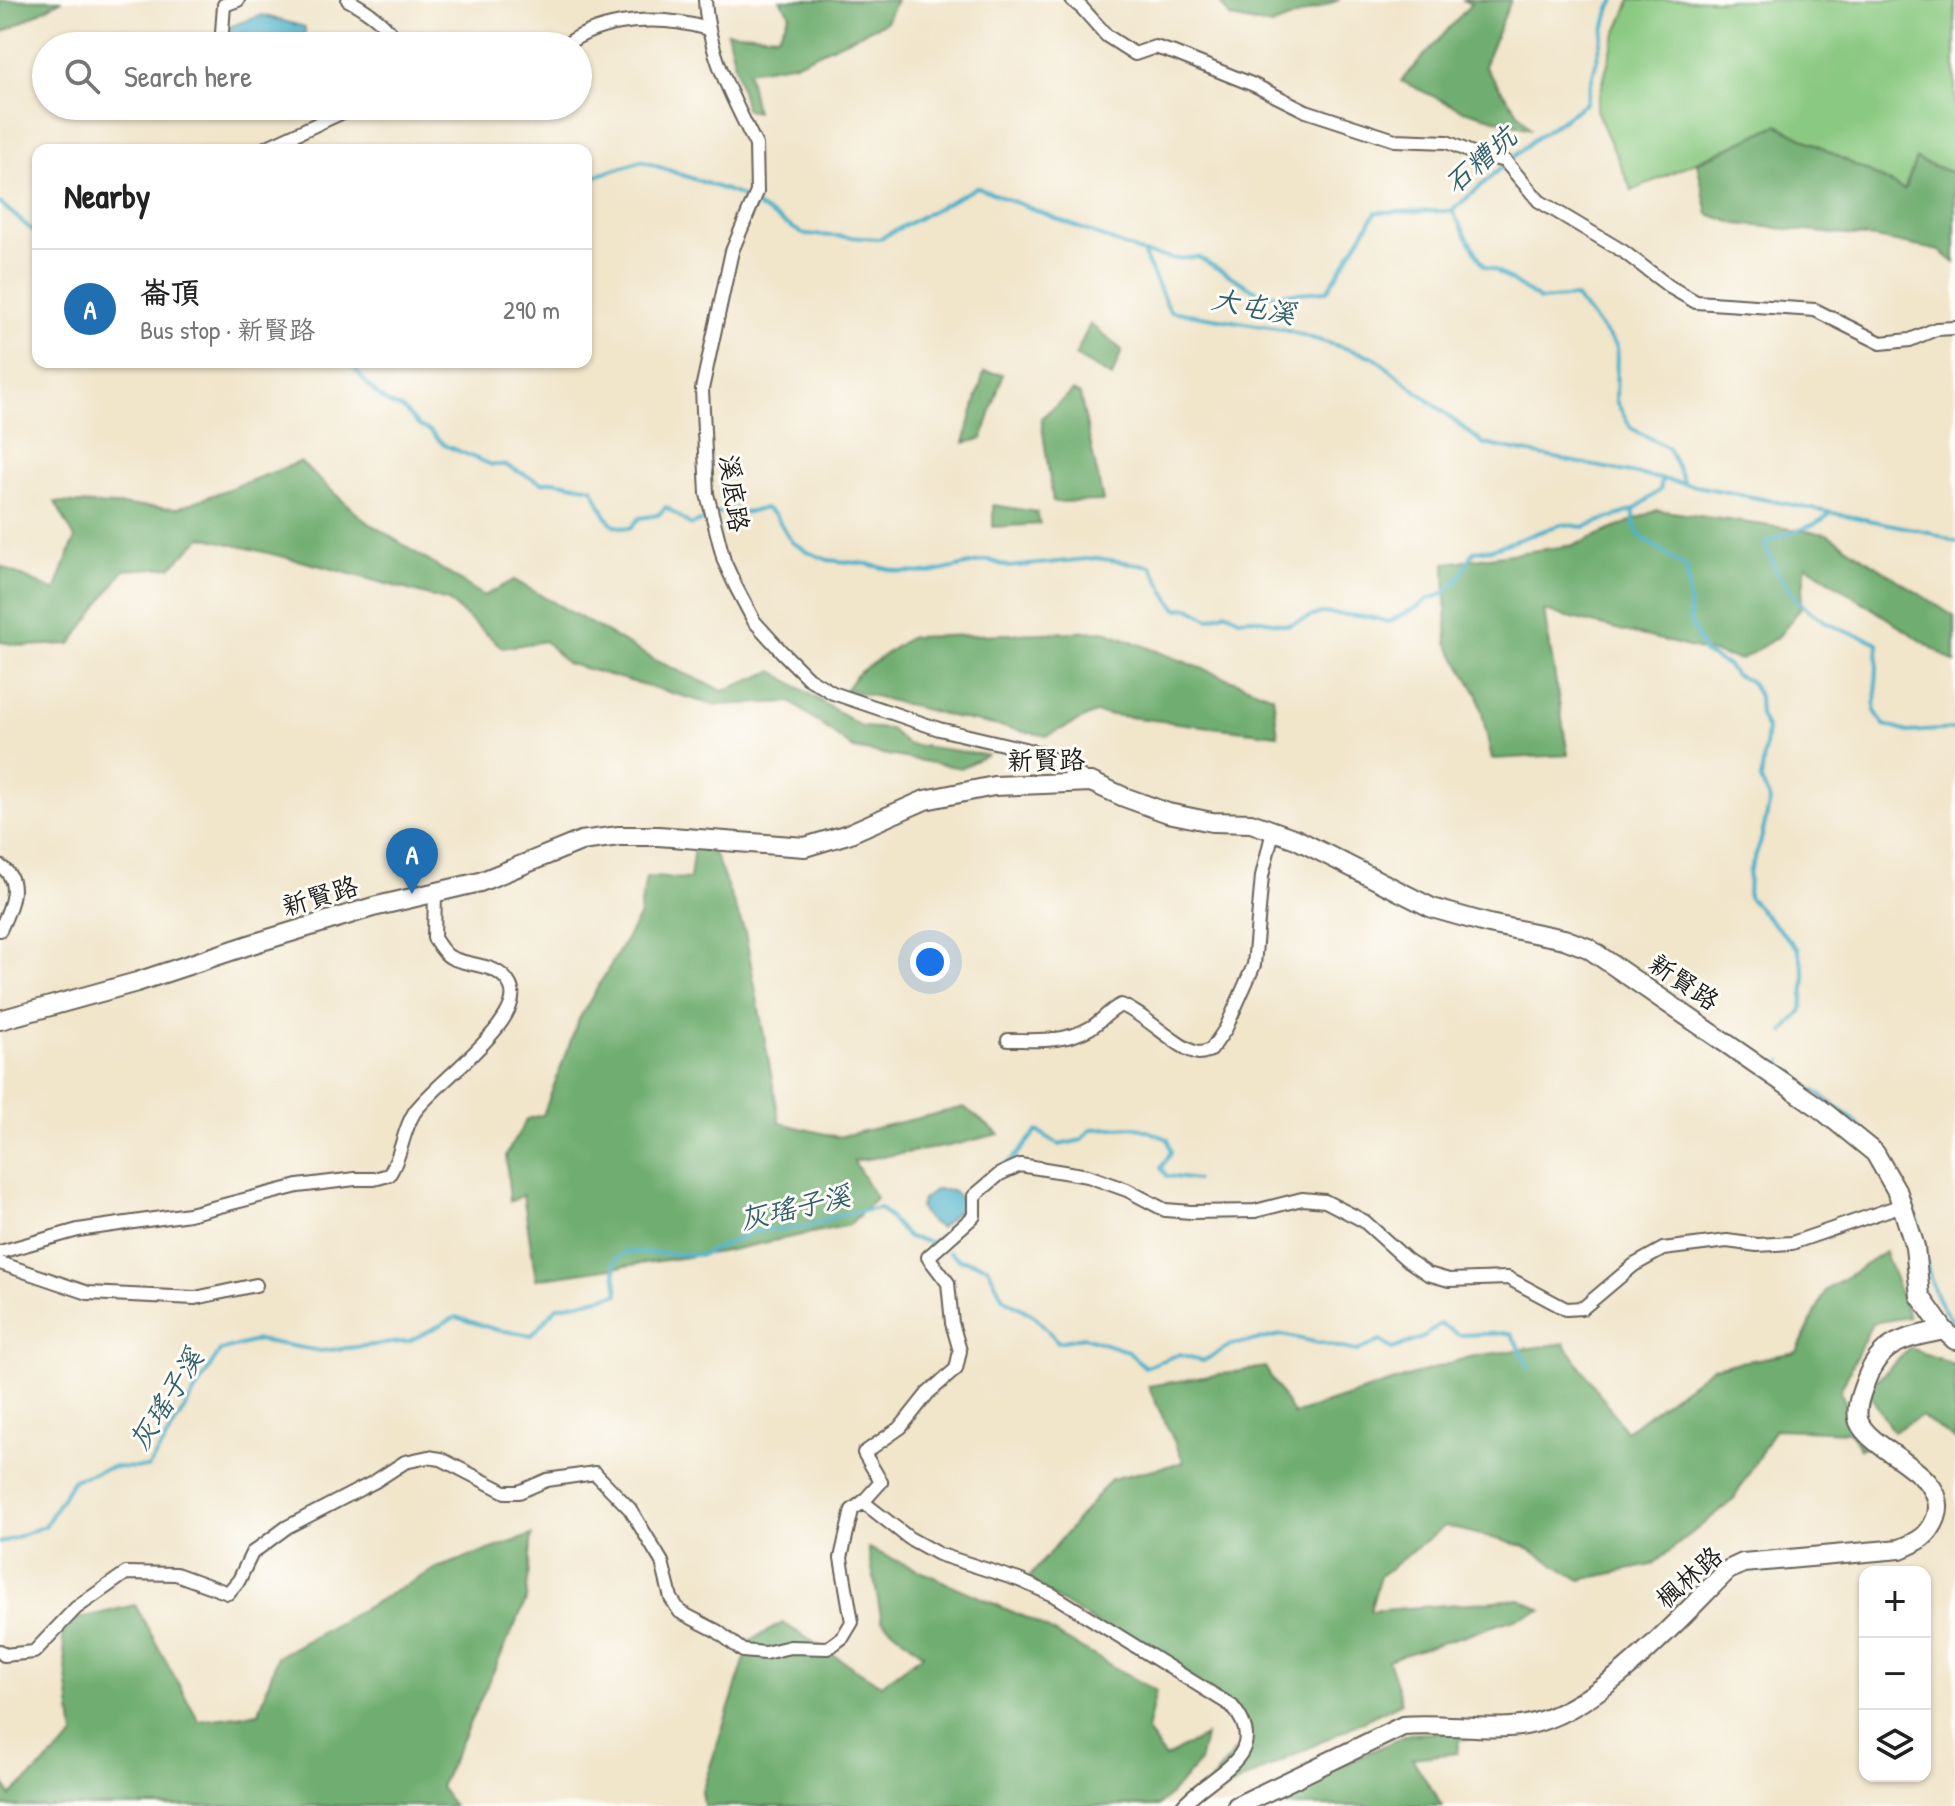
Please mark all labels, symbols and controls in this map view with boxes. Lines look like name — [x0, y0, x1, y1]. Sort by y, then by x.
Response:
search box — [32, 32, 592, 120]
icon: search — [60, 54, 104, 98]
text: Search here — [124, 56, 252, 96]
water label: 石糟坑 — [1436, 116, 1526, 202]
text: Nearby — [64, 173, 150, 219]
text: 崙頂 — [140, 272, 200, 312]
water label: 大屯溪 — [1209, 279, 1301, 333]
text: A — [84, 292, 96, 327]
text: 290 m — [503, 292, 560, 327]
text: Bus stop · 新賢路 — [140, 312, 315, 347]
street label: 溪底路 — [712, 452, 757, 534]
street label: 新賢路 — [1007, 741, 1085, 778]
pin: A — [386, 828, 438, 894]
street label: 新賢路 — [277, 867, 362, 924]
your location — [910, 942, 950, 982]
street label: 新賢路 — [1642, 945, 1726, 1018]
water label: 灰瑤子溪 — [736, 1175, 856, 1238]
water label: 灰瑤子溪 — [120, 1340, 213, 1457]
street label: 楓林路 — [1648, 1538, 1730, 1615]
map controls — [1859, 1566, 1931, 1782]
button: + — [1859, 1566, 1931, 1638]
button: − — [1859, 1638, 1931, 1710]
button: layers — [1859, 1710, 1931, 1782]

